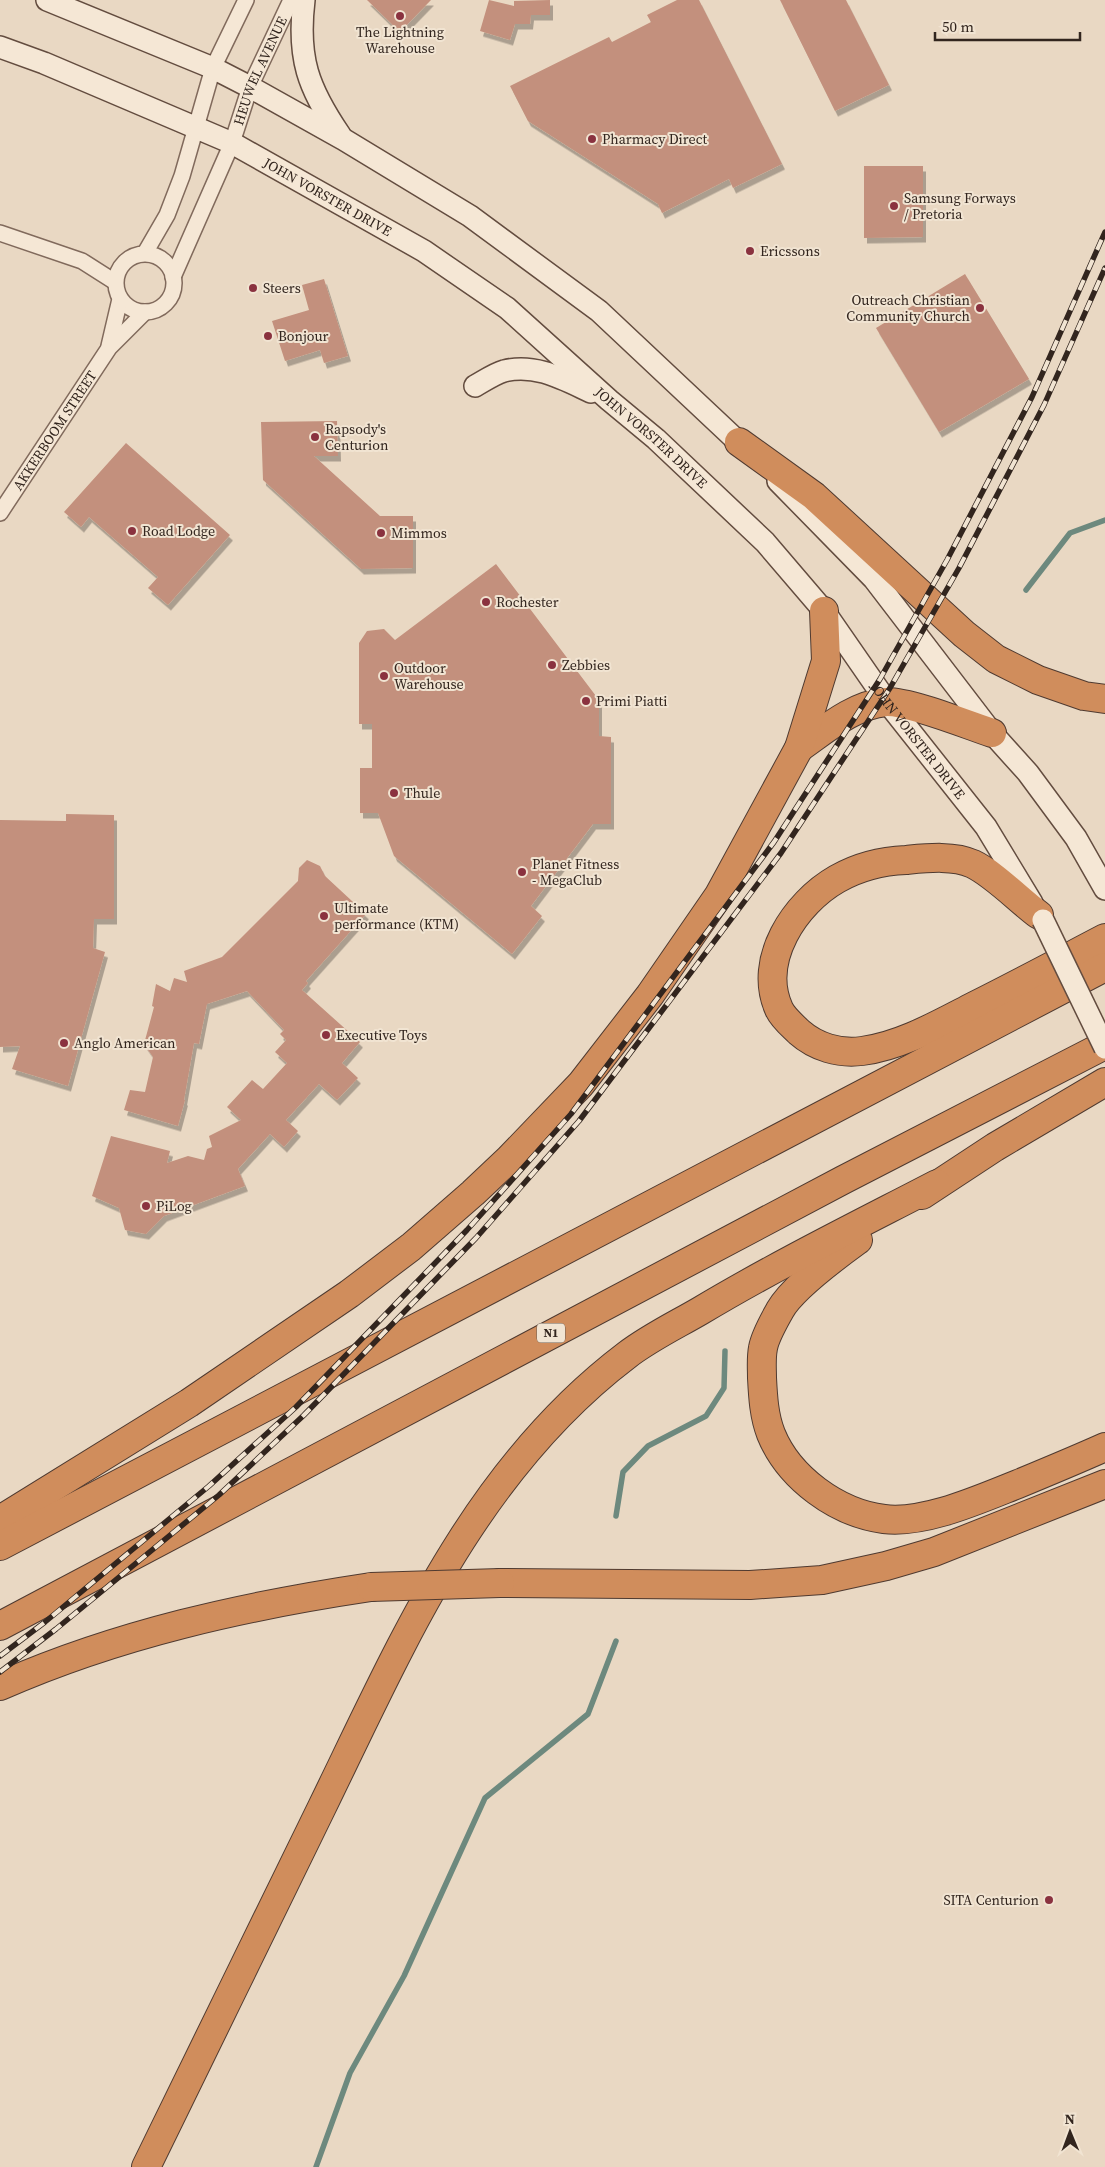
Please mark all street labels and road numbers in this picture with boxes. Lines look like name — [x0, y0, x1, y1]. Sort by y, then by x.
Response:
street label: HEUWEL AVENUE — [228, 13, 292, 128]
street label: JOHN VORSTER DRIVE — [259, 152, 396, 241]
street label: AKKERBOOM STREET — [8, 366, 102, 494]
street label: JOHN VORSTER DRIVE — [590, 381, 712, 493]
street label: JOHN VORSTER DRIVE — [865, 676, 970, 803]
road number: N1 — [537, 1324, 565, 1342]

